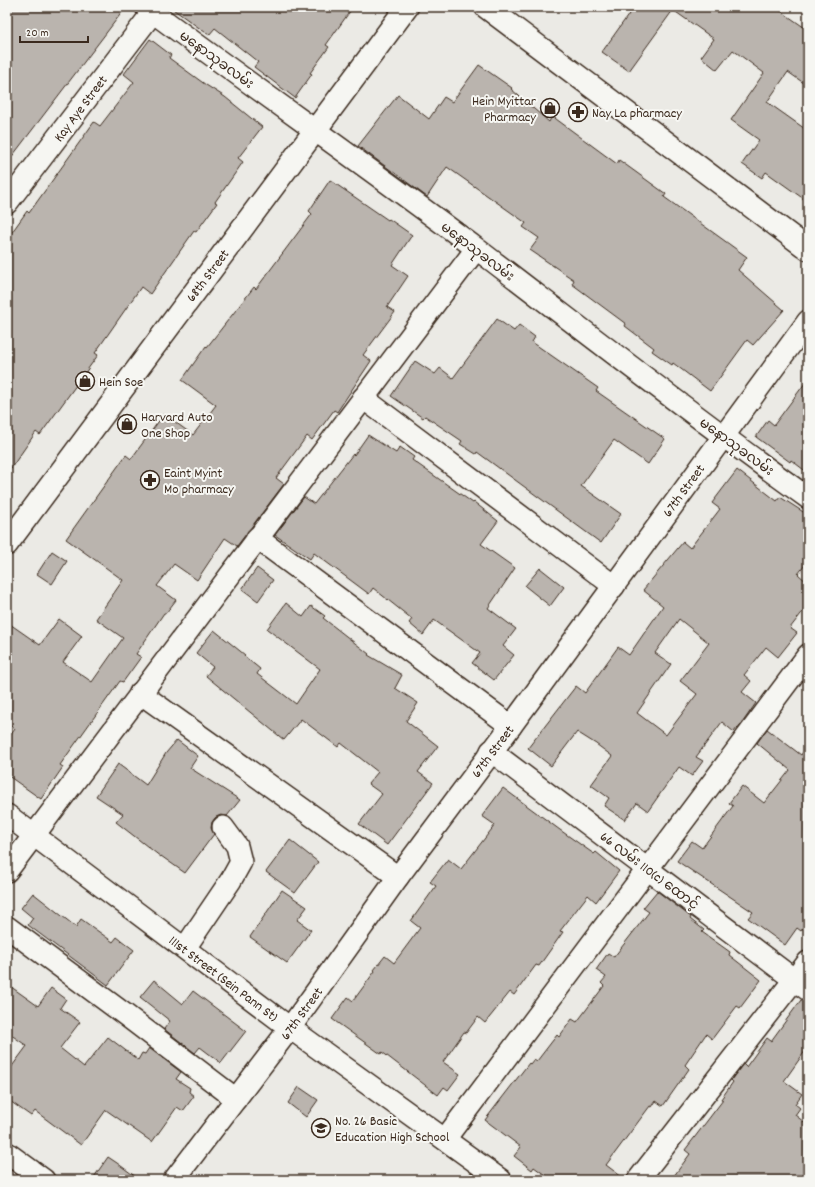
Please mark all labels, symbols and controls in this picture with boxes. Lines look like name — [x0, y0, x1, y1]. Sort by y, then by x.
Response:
scale bar — [20, 18, 88, 44]
text: 20 m — [26, 25, 49, 42]
street label: မနောသုခလမ်း — [174, 25, 258, 95]
street label: Kay Aye Street — [50, 72, 113, 147]
place label: Hein Myittar Pharmacy — [472, 92, 537, 128]
shop icon: Hein Myittar Pharmacy — [539, 97, 561, 119]
pharmacy icon: Nay La pharmacy — [567, 101, 589, 123]
place label: Nay La pharmacy — [592, 104, 682, 124]
street label: မနောသုခလမ်း — [436, 217, 519, 287]
street label: 68th Street — [182, 246, 235, 307]
shop icon: Hein Soe — [74, 370, 96, 392]
place label: Hein Soe — [99, 373, 143, 393]
place label: Harvard Auto One Shop — [141, 408, 212, 444]
street label: မနောသုခလမ်း — [694, 412, 778, 482]
shop icon: Harvard Auto One Shop — [116, 413, 138, 435]
street label: 67th Street — [659, 461, 711, 522]
place label: Eaint Myint Mo pharmacy — [164, 464, 234, 500]
pharmacy icon: Eaint Myint Mo pharmacy — [139, 469, 161, 491]
street label: 67th Street — [467, 722, 520, 783]
street label: 66 လမ်း 110(c) ထောင့် — [595, 826, 704, 916]
street label: 111st Street (Sein Pann St) — [164, 932, 282, 1028]
street label: 67th Street — [277, 984, 329, 1045]
place label: No. 26 Basic Education High School — [335, 1112, 450, 1148]
school or university icon: No. 26 Basic Education High School — [310, 1117, 332, 1139]

